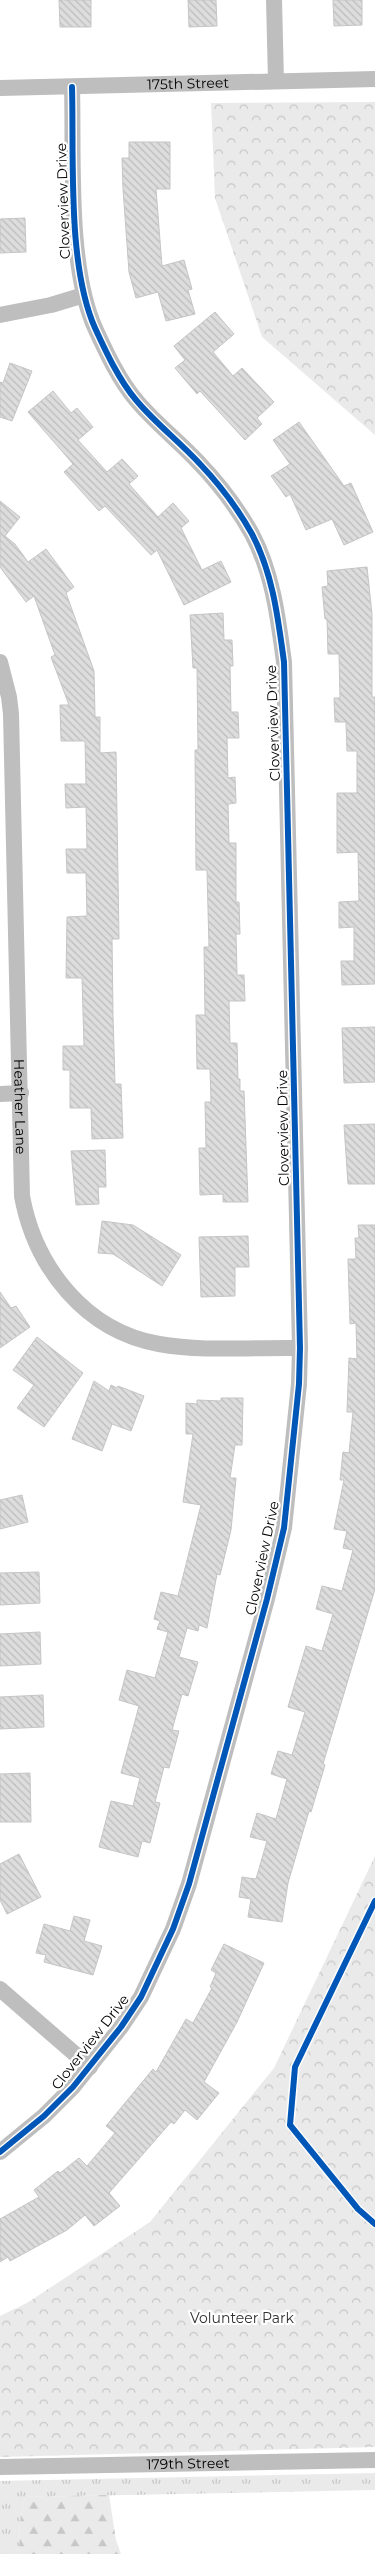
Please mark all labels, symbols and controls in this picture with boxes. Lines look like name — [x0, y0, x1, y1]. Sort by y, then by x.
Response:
street label: 175th Street — [147, 73, 230, 93]
street label: Cloverview Drive — [52, 143, 74, 259]
street label: Cloverview Drive — [262, 665, 284, 781]
street label: Heather Lane — [10, 1059, 30, 1154]
street label: Cloverview Drive — [273, 1070, 293, 1186]
street label: Cloverview Drive — [241, 1499, 283, 1617]
street label: Cloverview Drive — [47, 1991, 133, 2093]
park label: Volunteer Park — [190, 2309, 295, 2327]
street label: 179th Street — [146, 2454, 230, 2473]

